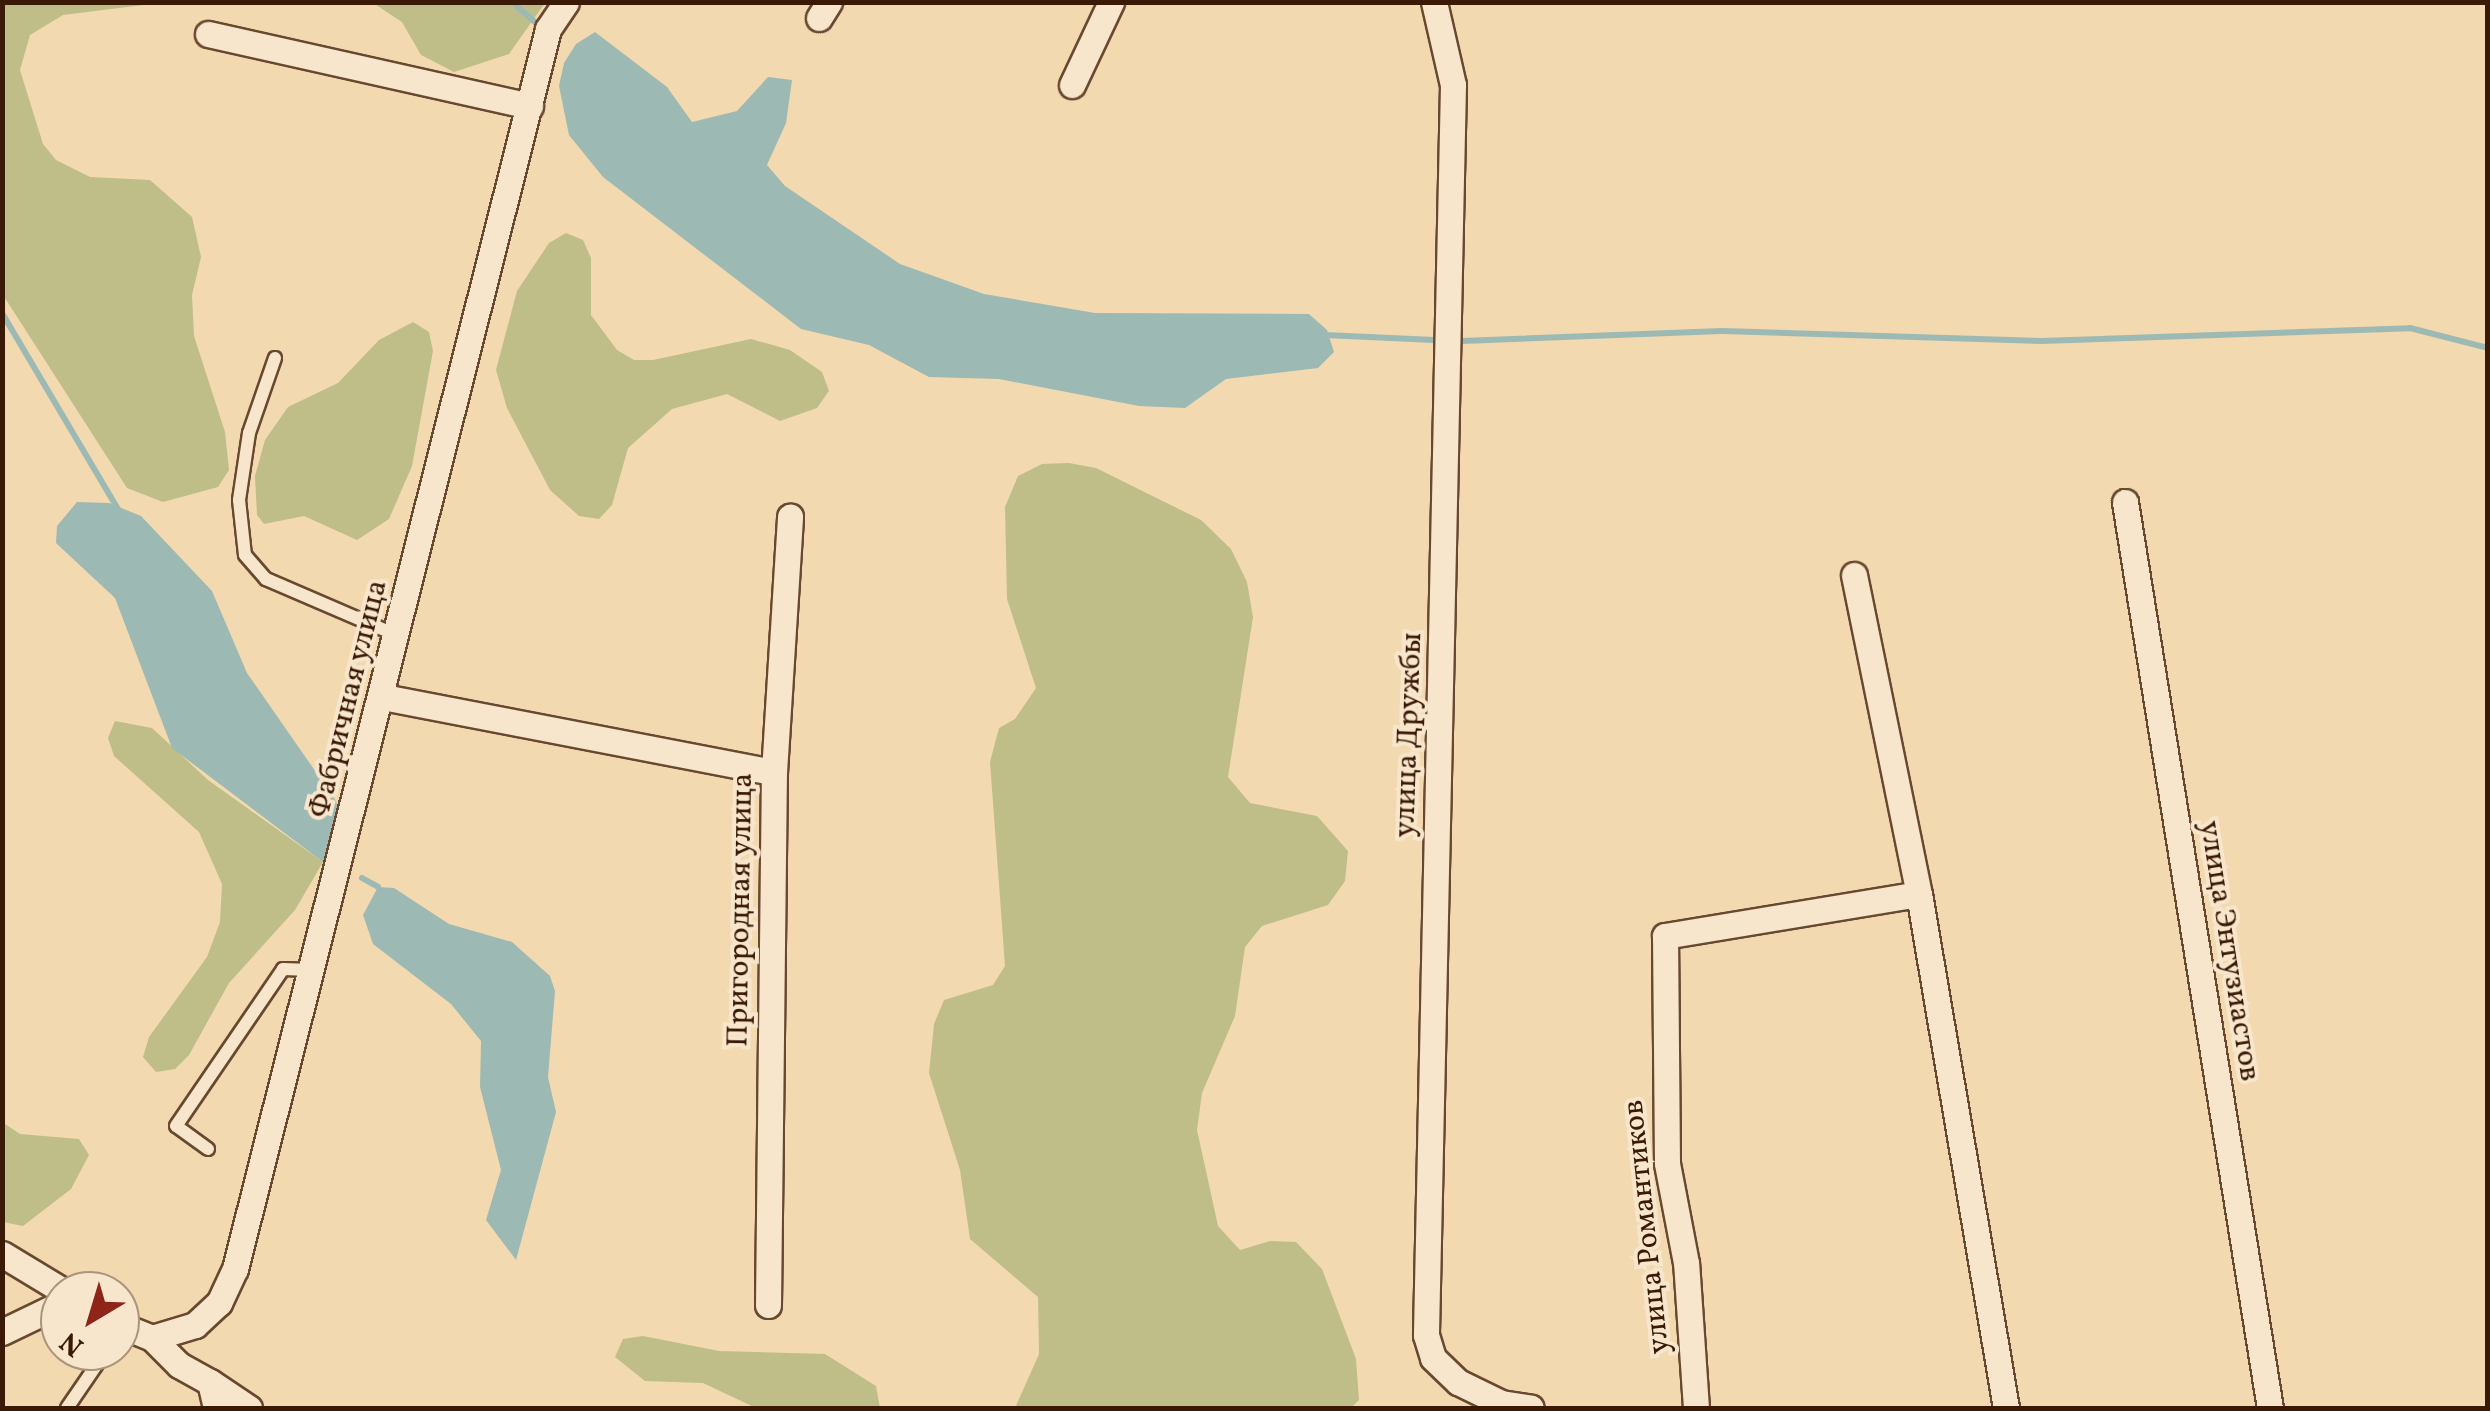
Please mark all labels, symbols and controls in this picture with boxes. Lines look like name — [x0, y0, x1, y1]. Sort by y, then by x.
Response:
street label: Фабричная улица — [302, 576, 396, 822]
street label: улица Дружбы — [1387, 632, 1431, 838]
street label: Пригородная улица — [721, 772, 761, 1048]
street label: улица Энтузиастов — [2191, 818, 2267, 1084]
street label: улица Романтиков — [1616, 1098, 1678, 1356]
north arrow — [40, 1271, 140, 1371]
text: N — [52, 1322, 92, 1365]

